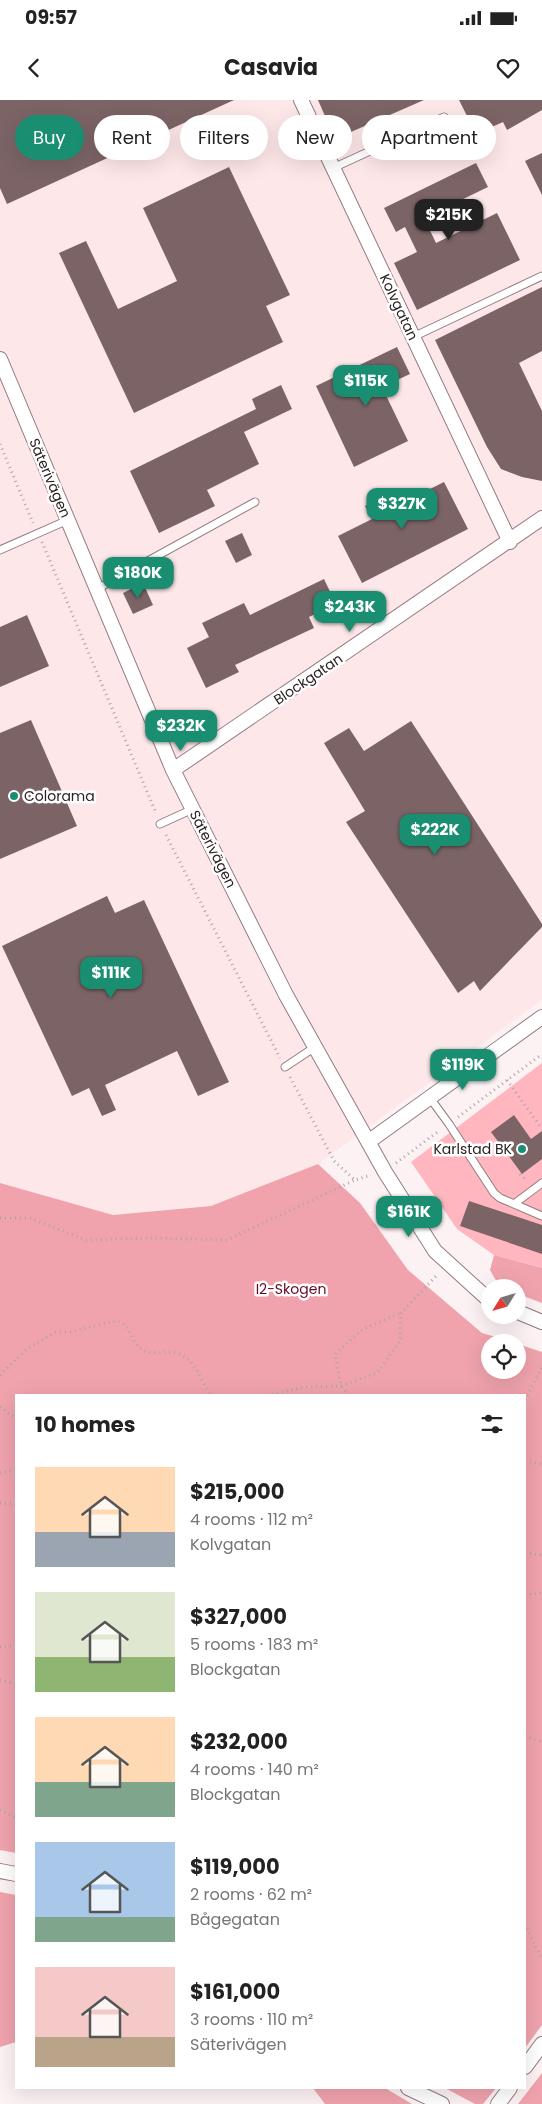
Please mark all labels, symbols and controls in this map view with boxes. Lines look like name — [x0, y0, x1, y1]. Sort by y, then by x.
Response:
text: 09:57 — [25, 4, 77, 31]
text: Casavia — [224, 52, 318, 83]
icon: back — [20, 54, 48, 82]
icon: heart — [494, 54, 522, 82]
chip: Buy — [15, 115, 84, 160]
chip: Rent — [94, 115, 170, 160]
chip: Filters — [180, 115, 268, 160]
chip: New — [278, 115, 352, 160]
chip: Apartment — [362, 115, 496, 160]
pin: $215K — [414, 198, 484, 241]
text: $215K — [425, 203, 473, 226]
street label: Kolvgatan — [375, 271, 423, 343]
pin: $115K — [331, 364, 401, 407]
text: $115K — [344, 369, 388, 392]
street label: Säterivägen — [24, 435, 76, 521]
pin: $327K — [367, 488, 437, 530]
text: $327K — [377, 492, 427, 515]
pin: $180K — [103, 556, 173, 599]
text: $180K — [114, 561, 162, 584]
pin: $243K — [315, 590, 385, 633]
text: $243K — [324, 595, 376, 618]
street label: Blockgatan — [270, 649, 346, 709]
pin: $232K — [146, 710, 216, 752]
text: $232K — [156, 714, 206, 737]
place label: Colorama — [24, 786, 95, 806]
marker: Colorama — [8, 790, 20, 802]
street label: Säterivägen — [185, 807, 241, 891]
pin: $222K — [400, 814, 470, 856]
text: $222K — [410, 818, 460, 841]
pin: $111K — [76, 956, 146, 999]
text: $111K — [91, 961, 131, 984]
pin: $119K — [428, 1048, 498, 1091]
text: $119K — [441, 1053, 485, 1076]
place label: Karlstad BK — [433, 1139, 513, 1159]
marker: Karlstad BK — [516, 1143, 528, 1155]
pin: $161K — [374, 1196, 444, 1238]
text: $161K — [387, 1200, 431, 1223]
park label: I2-Skogen — [256, 1279, 326, 1299]
north arrow — [481, 1279, 526, 1324]
map controls — [481, 1279, 526, 1379]
button: locate — [481, 1334, 526, 1379]
text: 10 homes — [35, 1410, 135, 1439]
icon: filters — [478, 1410, 506, 1438]
text: $215,000 — [190, 1477, 284, 1506]
icon: home — [75, 1487, 135, 1547]
text: 4 rooms · 112 m² — [190, 1508, 313, 1531]
text: Kolvgatan — [190, 1533, 271, 1556]
text: $327,000 — [190, 1602, 287, 1631]
icon: home — [75, 1612, 135, 1672]
text: 5 rooms · 183 m² — [190, 1633, 318, 1656]
text: Blockgatan — [190, 1658, 280, 1681]
text: $232,000 — [190, 1727, 288, 1756]
icon: home — [75, 1737, 135, 1797]
text: 4 rooms · 140 m² — [190, 1758, 319, 1781]
text: Blockgatan — [190, 1783, 280, 1806]
text: $119,000 — [190, 1852, 280, 1881]
icon: home — [75, 1862, 135, 1922]
text: 2 rooms · 62 m² — [190, 1883, 312, 1906]
text: Bågegatan — [190, 1908, 280, 1931]
text: $161,000 — [190, 1977, 280, 2006]
icon: home — [75, 1987, 135, 2047]
text: 3 rooms · 110 m² — [190, 2008, 313, 2031]
text: Säterivägen — [190, 2033, 287, 2056]

